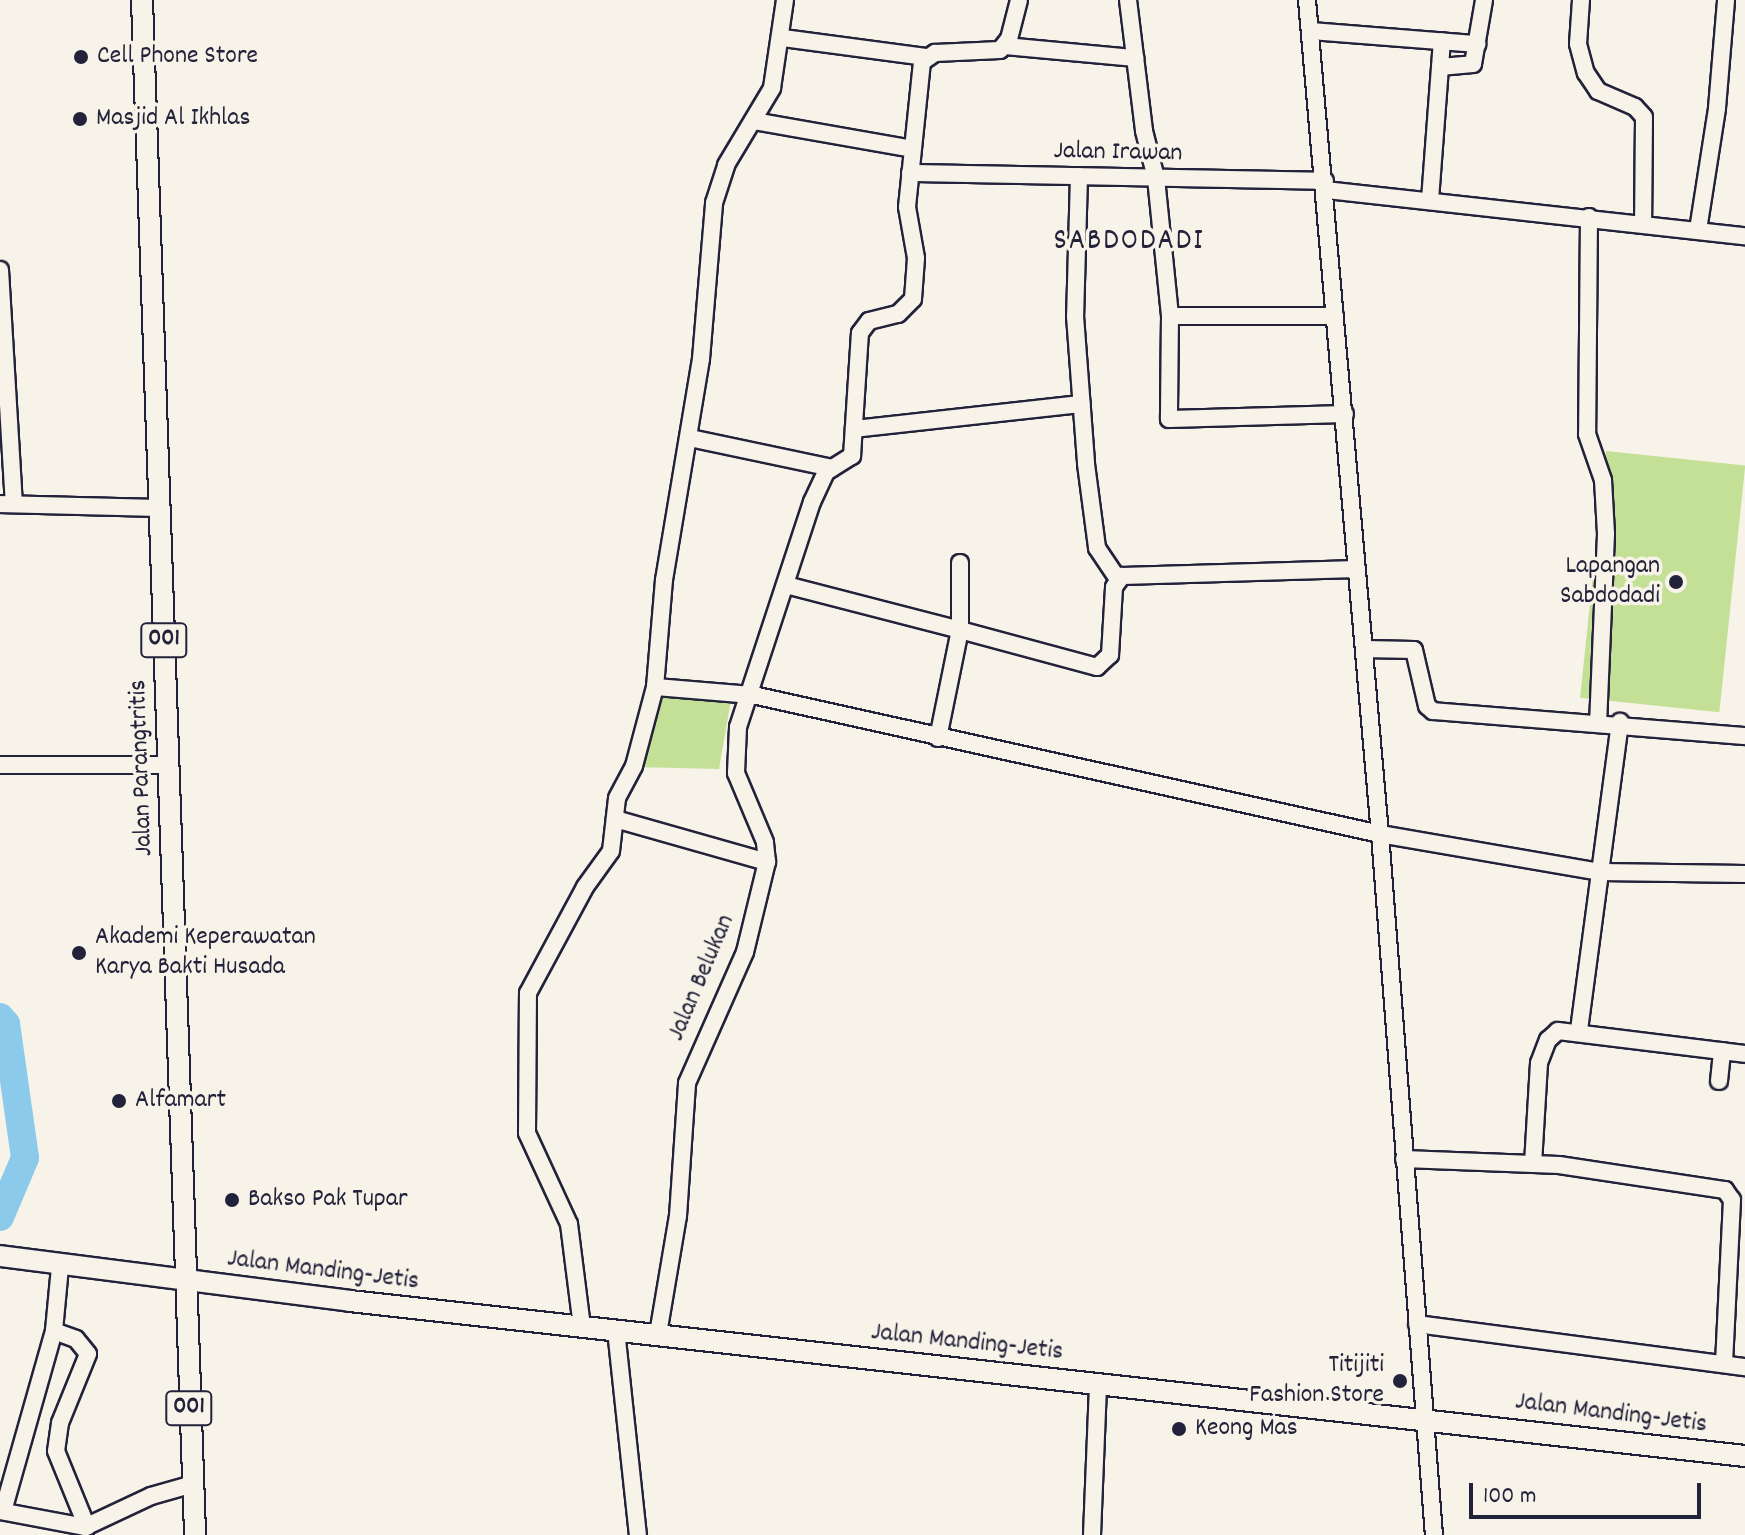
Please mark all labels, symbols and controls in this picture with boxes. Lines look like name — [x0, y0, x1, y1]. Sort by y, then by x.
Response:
place label: Cell Phone Store — [97, 41, 258, 73]
marker: Cell Phone Store — [72, 48, 90, 66]
place label: Masjid Al Ikhlas — [96, 103, 250, 135]
marker: Masjid Al Ikhlas — [71, 110, 89, 128]
street label: Jalan Irawan — [1053, 136, 1183, 170]
district label: SABDODADI — [1053, 225, 1205, 261]
place label: Lapangan Sabdodadi — [1560, 551, 1660, 612]
marker: Lapangan Sabdodadi — [1667, 573, 1685, 591]
road number: 001 — [140, 620, 188, 660]
street label: Jalan Parangtritis — [123, 679, 161, 857]
street label: Jalan Belukan — [661, 910, 743, 1046]
place label: Akademi Keperawatan Karya Bakti Husada — [95, 922, 316, 984]
marker: Akademi Keperawatan Karya Bakti Husada — [70, 944, 88, 962]
place label: Alfamart — [135, 1085, 226, 1117]
marker: Alfamart — [110, 1092, 128, 1110]
place label: Bakso Pak Tupar — [248, 1184, 408, 1216]
marker: Bakso Pak Tupar — [223, 1191, 241, 1209]
street label: Jalan Manding-Jetis — [225, 1244, 421, 1298]
street label: Jalan Manding-Jetis — [869, 1317, 1065, 1369]
place label: Titijiti Fashion Store — [1249, 1350, 1384, 1412]
marker: Titijiti Fashion Store — [1391, 1372, 1409, 1390]
street label: Jalan Manding-Jetis — [1513, 1387, 1709, 1441]
road number: 001 — [165, 1388, 213, 1428]
place label: Keong Mas — [1195, 1413, 1298, 1445]
marker: Keong Mas — [1170, 1420, 1188, 1438]
scale bar — [1473, 1467, 1705, 1517]
text: 100 m — [1483, 1480, 1536, 1514]

